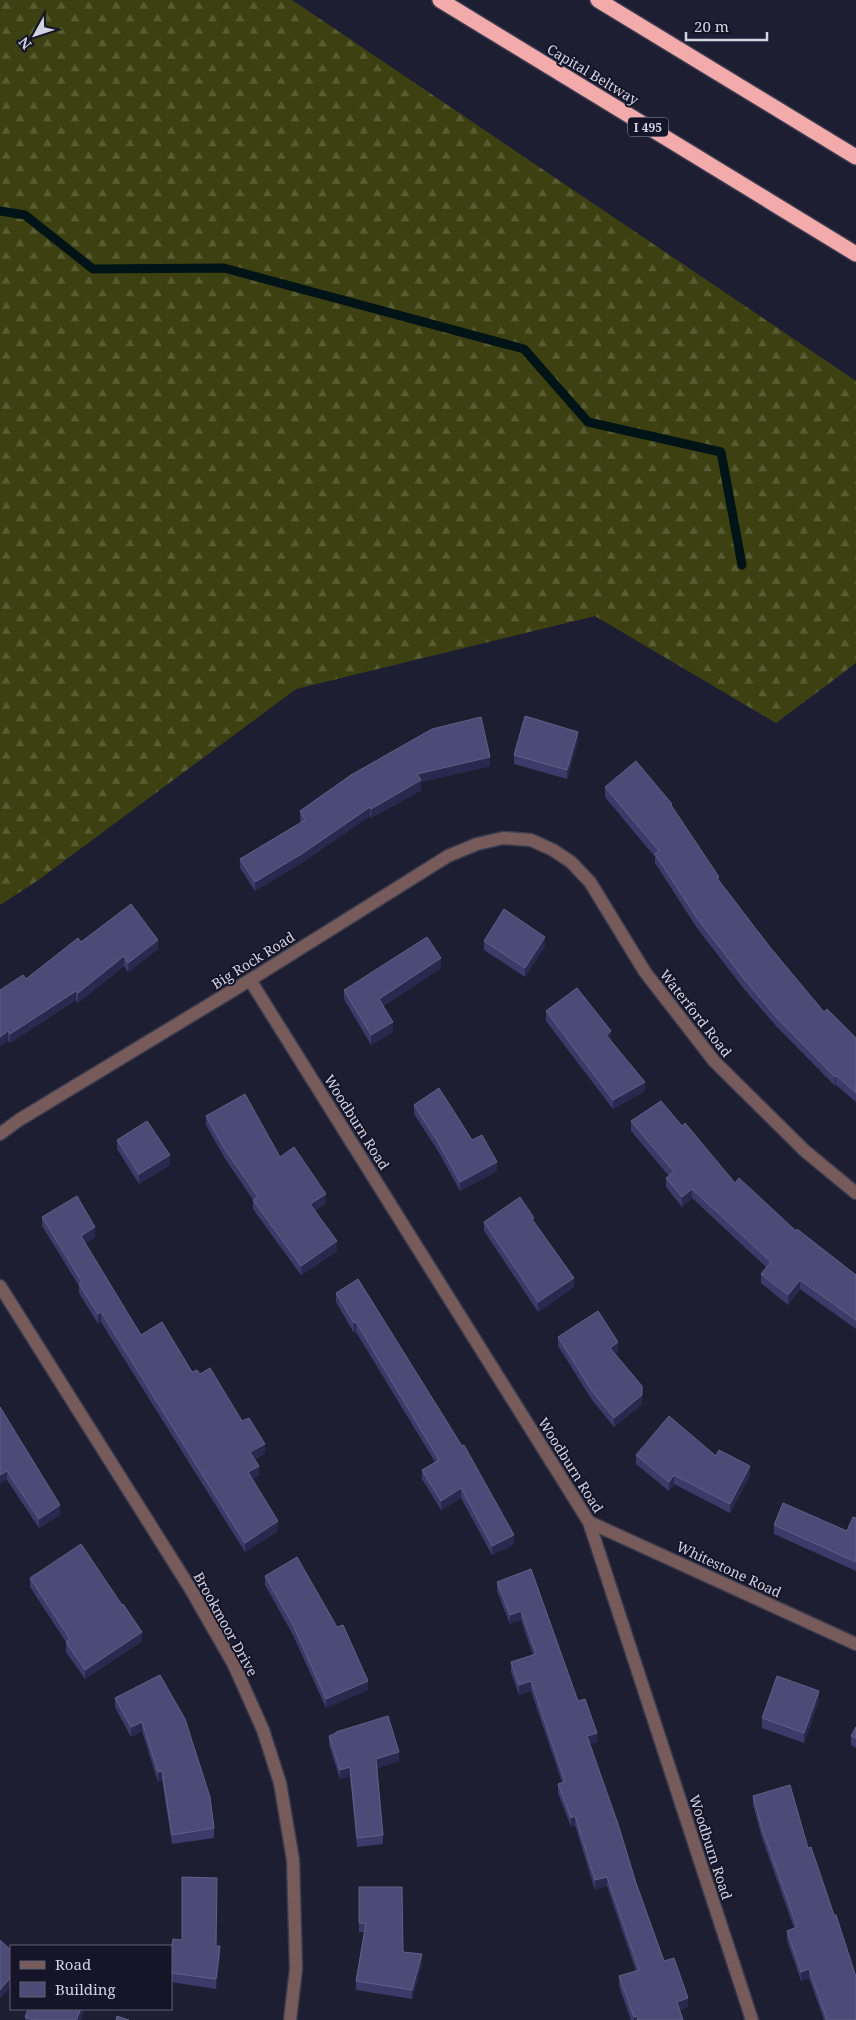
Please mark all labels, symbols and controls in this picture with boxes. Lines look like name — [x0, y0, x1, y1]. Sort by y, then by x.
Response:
north arrow — [10, 10, 60, 60]
scale bar — [686, 10, 767, 42]
text: 20 m — [694, 16, 729, 36]
text: N — [14, 33, 35, 54]
street label: Capital Beltway — [544, 39, 642, 109]
road number: I 495 — [628, 118, 668, 136]
street label: Big Rock Road — [208, 927, 298, 993]
street label: Waterford Road — [656, 965, 736, 1061]
street label: Woodburn Road — [320, 1071, 394, 1174]
street label: Woodburn Road — [534, 1414, 608, 1517]
street label: Whitestone Road — [673, 1536, 785, 1602]
street label: Brookmoor Drive — [189, 1568, 263, 1680]
street label: Woodburn Road — [685, 1792, 737, 1902]
legend — [10, 1945, 172, 2010]
text: Road — [55, 1954, 91, 1974]
text: Building — [55, 1979, 116, 1999]

